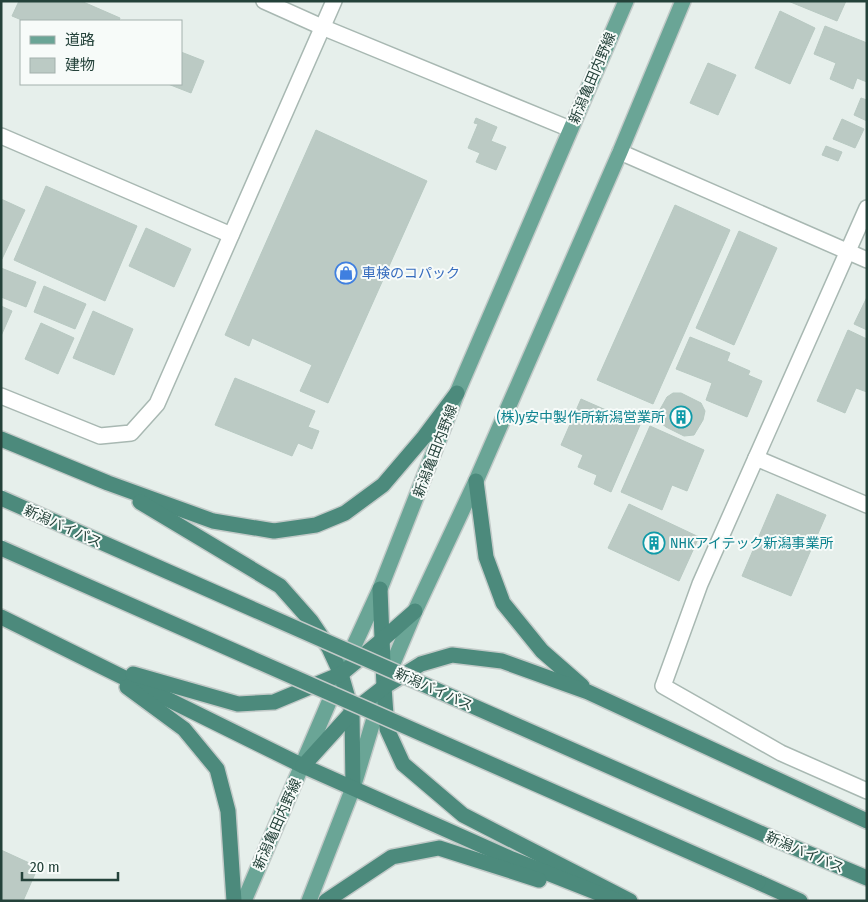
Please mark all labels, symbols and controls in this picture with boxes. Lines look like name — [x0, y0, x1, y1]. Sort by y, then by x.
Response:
legend — [20, 20, 182, 85]
street label: 新潟亀田内野線 — [565, 30, 619, 127]
text: 道路 — [65, 31, 95, 49]
text: 建物 — [65, 56, 95, 74]
shop icon: 車検のコパック — [334, 261, 358, 285]
place label: 車検のコパック — [362, 265, 460, 282]
street label: 新潟亀田内野線 — [410, 402, 461, 500]
building icon: (株)y安中製作所新潟営業所 — [669, 405, 693, 429]
place label: (株)y安中製作所新潟営業所 — [496, 409, 665, 426]
street label: 新潟バイパス — [21, 502, 105, 551]
building icon: NHKアイテック新潟事業所 — [642, 531, 666, 555]
place label: NHKアイテック新潟事業所 — [670, 535, 833, 552]
street label: 新潟バイパス — [392, 665, 476, 714]
street label: 新潟亀田内野線 — [250, 776, 305, 872]
street label: 新潟バイパス — [763, 828, 847, 877]
scale bar — [22, 850, 119, 882]
text: 20 m — [30, 858, 60, 876]

